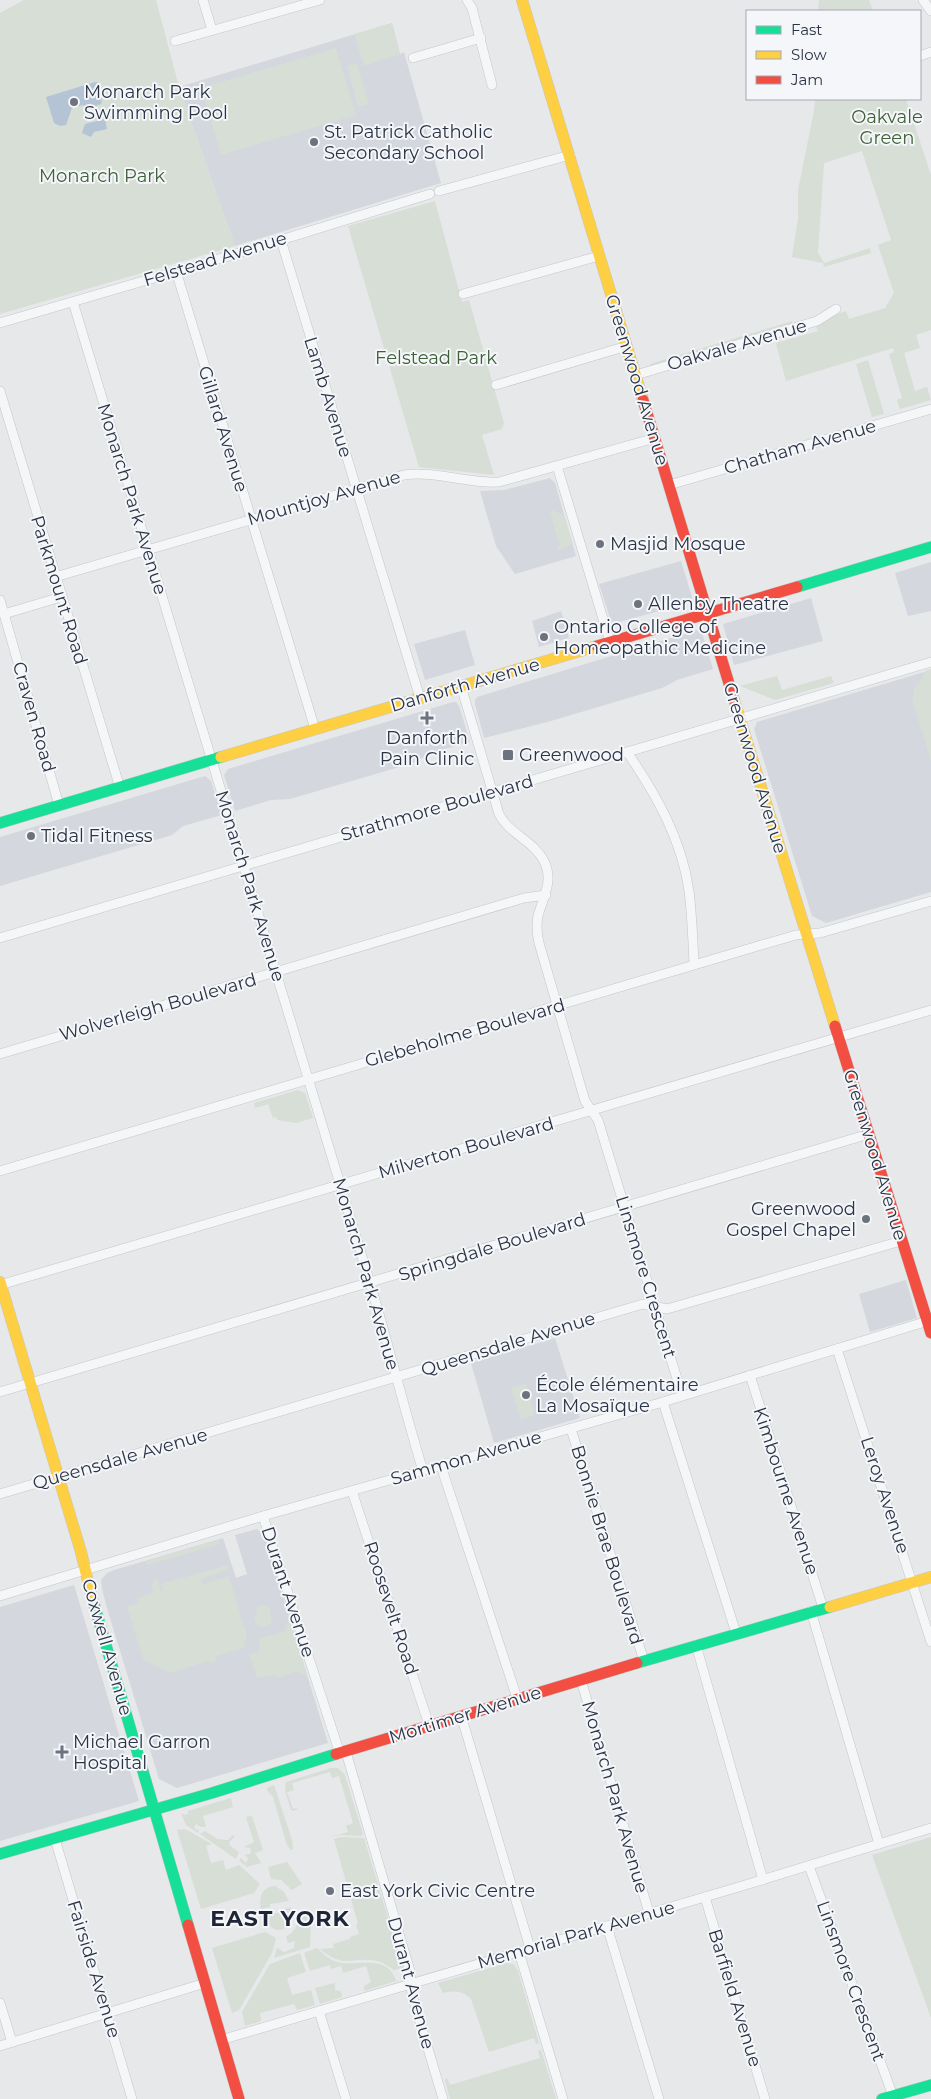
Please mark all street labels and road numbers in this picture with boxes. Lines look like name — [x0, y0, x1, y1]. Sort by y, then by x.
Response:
street label: Felstead Avenue — [141, 227, 289, 291]
street label: Greenwood Avenue — [601, 292, 674, 468]
street label: Oakvale Avenue — [665, 314, 810, 375]
street label: Lamb Avenue — [299, 334, 357, 460]
street label: Gillard Avenue — [193, 363, 253, 495]
street label: Monarch Park Avenue — [92, 401, 172, 597]
street label: Chatham Avenue — [721, 415, 879, 479]
street label: Mountjoy Avenue — [245, 466, 403, 530]
street label: Parkmount Road — [26, 513, 92, 667]
street label: Danforth Avenue — [388, 653, 542, 717]
street label: Craven Road — [8, 659, 60, 775]
street label: Greenwood Avenue — [719, 680, 792, 856]
street label: Strathmore Boulevard — [338, 770, 536, 846]
street label: Monarch Park Avenue — [210, 788, 290, 984]
street label: Wolverleigh Boulevard — [57, 968, 259, 1046]
street label: Glebeholme Boulevard — [362, 994, 568, 1072]
street label: Greenwood Avenue — [839, 1067, 912, 1243]
street label: Milverton Boulevard — [376, 1112, 556, 1184]
street label: Monarch Park Avenue — [328, 1175, 404, 1373]
street label: Linsmore Crescent — [611, 1193, 681, 1361]
street label: Springdale Boulevard — [396, 1208, 588, 1286]
street label: Queensdale Avenue — [418, 1307, 598, 1381]
street label: Kimbourne Avenue — [748, 1404, 824, 1578]
street label: Queensdale Avenue — [30, 1423, 210, 1495]
street label: Sammon Avenue — [388, 1426, 544, 1490]
street label: Leroy Avenue — [856, 1434, 914, 1556]
street label: Bonnie Brae Boulevard — [566, 1443, 648, 1647]
street label: Durant Avenue — [256, 1524, 320, 1660]
street label: Roosevelt Road — [359, 1538, 423, 1678]
street label: Coxwell Avenue — [77, 1576, 137, 1718]
street label: Mortimer Avenue — [386, 1681, 544, 1749]
street label: Monarch Park Avenue — [577, 1698, 653, 1896]
street label: Memorial Park Avenue — [475, 1896, 677, 1974]
street label: Fairside Avenue — [63, 1897, 125, 2041]
street label: Linsmore Crescent — [812, 1898, 890, 2064]
street label: Durant Avenue — [383, 1914, 439, 2052]
street label: Barfield Avenue — [704, 1926, 766, 2070]

